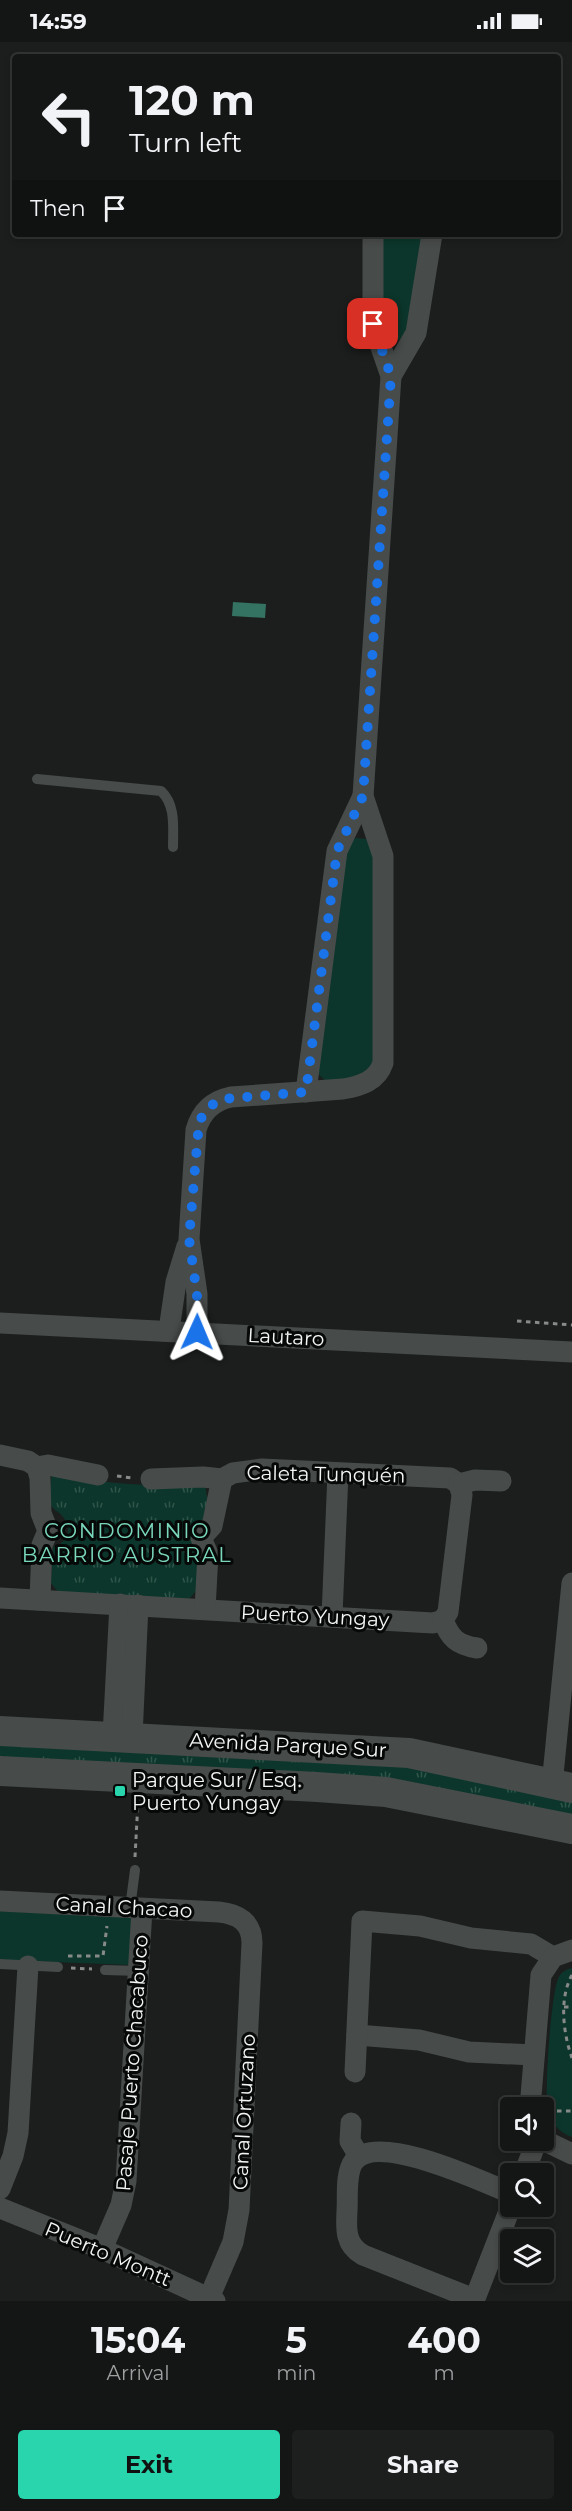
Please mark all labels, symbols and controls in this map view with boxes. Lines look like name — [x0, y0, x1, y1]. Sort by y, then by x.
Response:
text: 14:59 — [30, 8, 87, 35]
text: 120 m — [129, 74, 255, 126]
icon: left — [30, 78, 108, 156]
text: Turn left — [129, 126, 242, 159]
icon: arrive — [98, 192, 131, 225]
text: Then — [30, 195, 86, 222]
pin — [347, 298, 398, 349]
icon: arrive — [356, 307, 389, 340]
position arrow — [165, 1300, 229, 1364]
street label: Lautaro — [247, 1323, 325, 1351]
street label: Caleta Tunquén — [246, 1461, 406, 1487]
district label: CONDOMINIO BARRIO AUSTRAL — [22, 1518, 232, 1567]
street label: Puerto Yungay — [240, 1600, 390, 1632]
street label: Avenida Parque Sur — [189, 1728, 387, 1762]
place label: Parque Sur / Esq. Puerto Yungay — [132, 1768, 302, 1815]
marker: Parque Sur / Esq. Puerto Yungay — [113, 1784, 127, 1798]
street label: Canal Chacao — [55, 1891, 193, 1923]
street label: Pasaje Puerto Chacabuco — [111, 1934, 153, 2192]
street label: Canal Ortuzano — [228, 2033, 260, 2191]
map controls — [500, 2097, 554, 2283]
button: sound — [500, 2097, 554, 2151]
button: search — [500, 2163, 554, 2217]
street label: Puerto Montt — [41, 2217, 175, 2291]
button: layers — [500, 2229, 554, 2283]
text: 15:04 — [91, 2318, 185, 2362]
text: 5 — [286, 2318, 307, 2362]
text: 400 — [407, 2318, 481, 2362]
text: Arrival — [107, 2361, 170, 2385]
text: min — [276, 2361, 316, 2385]
text: m — [434, 2361, 455, 2385]
button: Exit — [18, 2430, 280, 2499]
button: Share — [292, 2430, 554, 2499]

